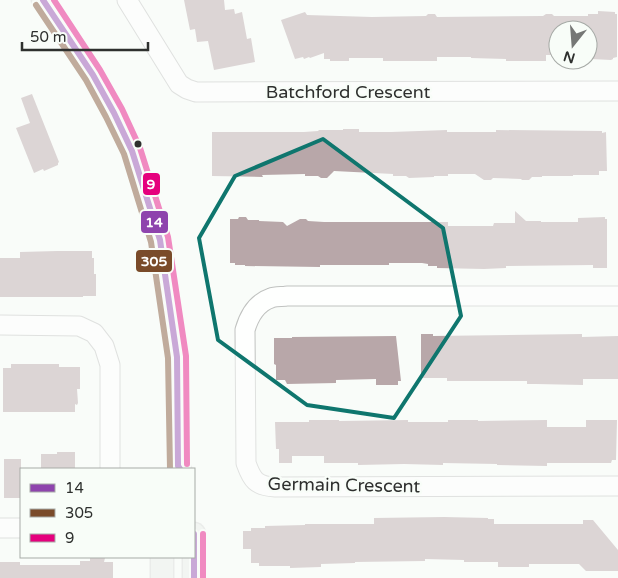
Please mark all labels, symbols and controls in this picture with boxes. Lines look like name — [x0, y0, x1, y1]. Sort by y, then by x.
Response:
scale bar — [22, 20, 149, 52]
north arrow — [548, 20, 598, 70]
text: 50 m — [30, 28, 67, 46]
text: N — [561, 47, 577, 67]
street label: Batchford Crescent — [266, 81, 430, 103]
unlabelled marker — [133, 139, 143, 149]
line badge: 9 — [142, 172, 161, 196]
text: 9 — [147, 176, 156, 193]
line badge: 14 — [140, 210, 169, 234]
text: 14 — [145, 214, 163, 231]
line badge: 305 — [135, 249, 173, 273]
text: 305 — [141, 253, 167, 270]
legend — [20, 468, 195, 558]
street label: Germain Crescent — [267, 473, 421, 497]
text: 14 — [65, 479, 84, 497]
text: 305 — [65, 504, 93, 522]
text: 9 — [65, 529, 74, 547]

